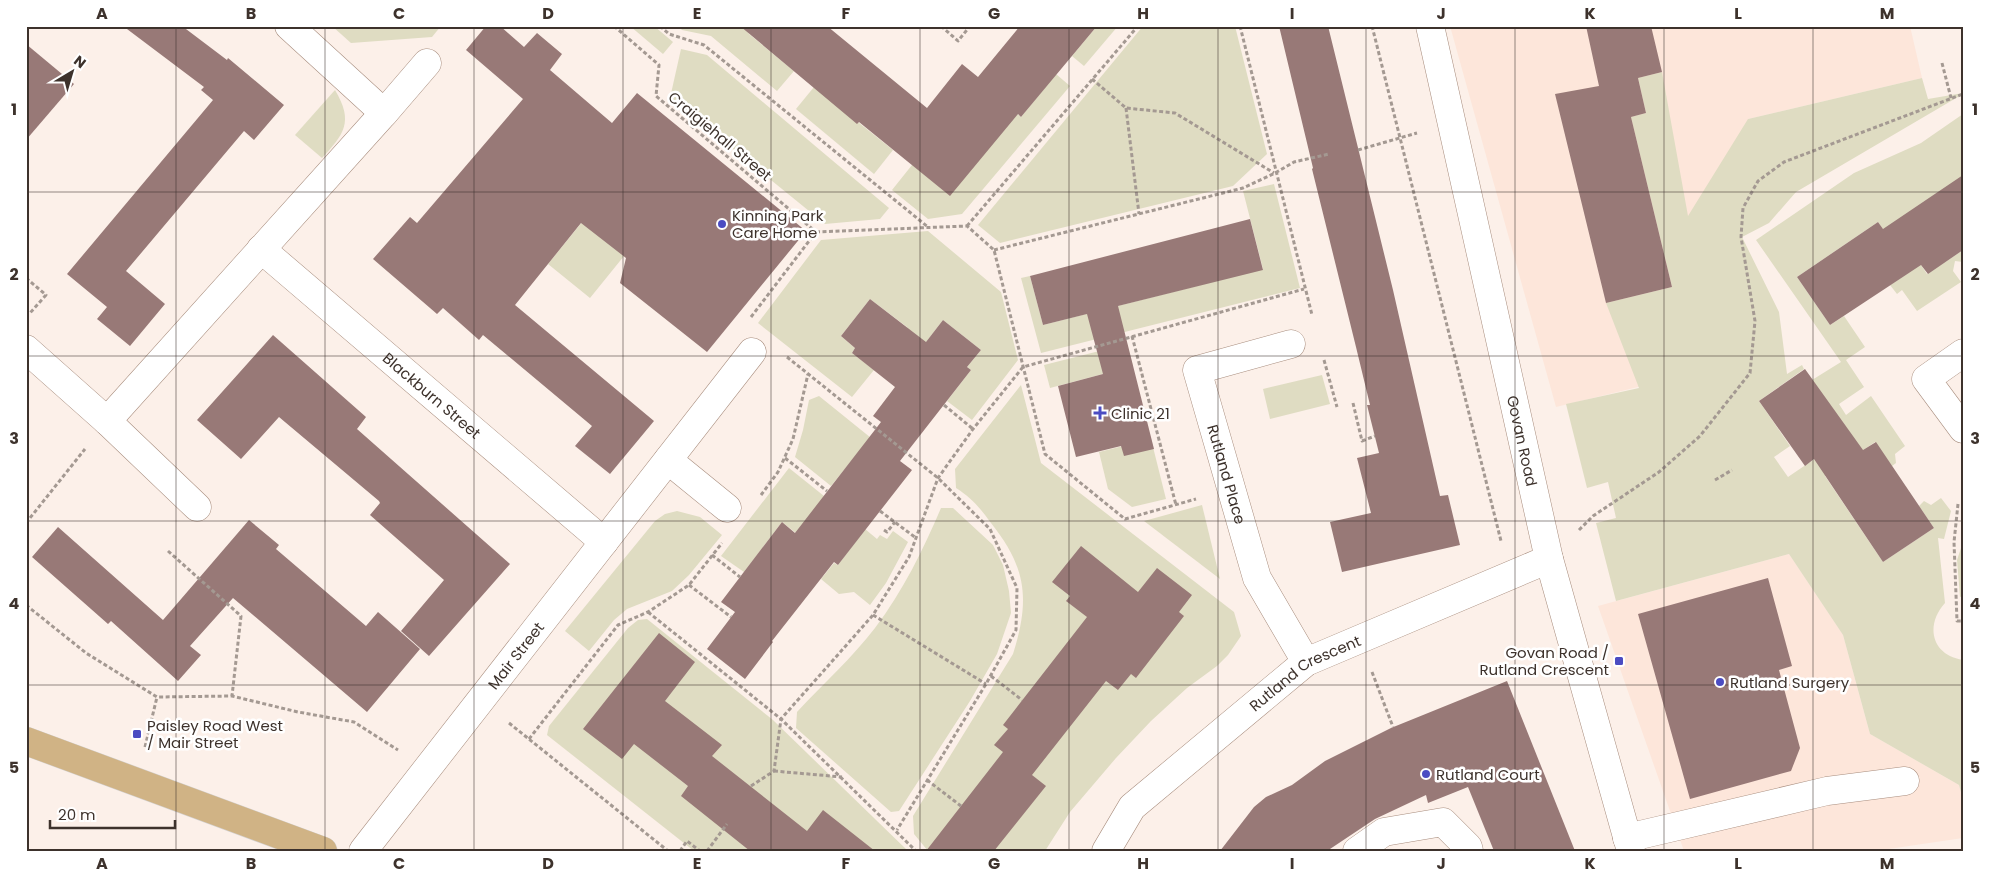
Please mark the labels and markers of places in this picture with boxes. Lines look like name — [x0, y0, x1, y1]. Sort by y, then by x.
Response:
place label: Kinning Park Care Home — [732, 205, 824, 243]
marker: Kinning Park Care Home — [716, 218, 728, 230]
place label: Clinic 21 — [1111, 403, 1170, 424]
marker: Clinic 21 — [1093, 406, 1107, 420]
place label: Govan Road / Rutland Crescent — [1479, 642, 1609, 680]
marker: Govan Road / Rutland Crescent — [1613, 655, 1625, 667]
place label: Rutland Surgery — [1730, 672, 1850, 693]
marker: Rutland Surgery — [1714, 676, 1726, 688]
place label: Paisley Road West / Mair Street — [147, 715, 283, 753]
marker: Paisley Road West / Mair Street — [131, 728, 143, 740]
place label: Rutland Court — [1436, 764, 1540, 785]
marker: Rutland Court — [1420, 768, 1432, 780]

